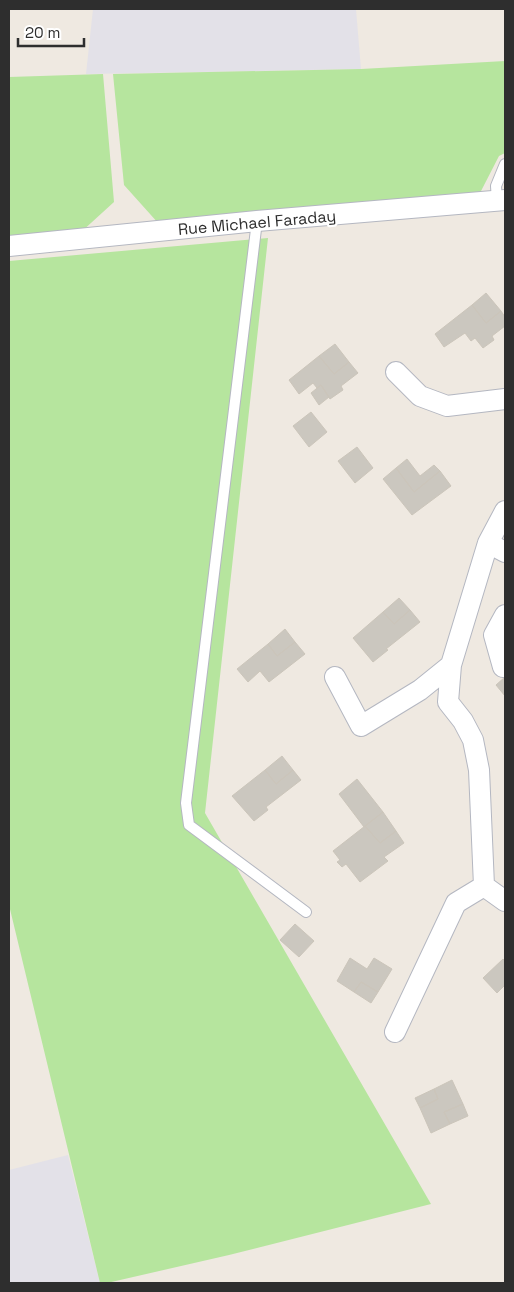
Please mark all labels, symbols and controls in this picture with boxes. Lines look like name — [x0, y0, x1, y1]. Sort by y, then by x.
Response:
scale bar — [18, 15, 84, 47]
text: 20 m — [25, 23, 60, 42]
street label: Rue Michael Faraday — [177, 205, 337, 240]

